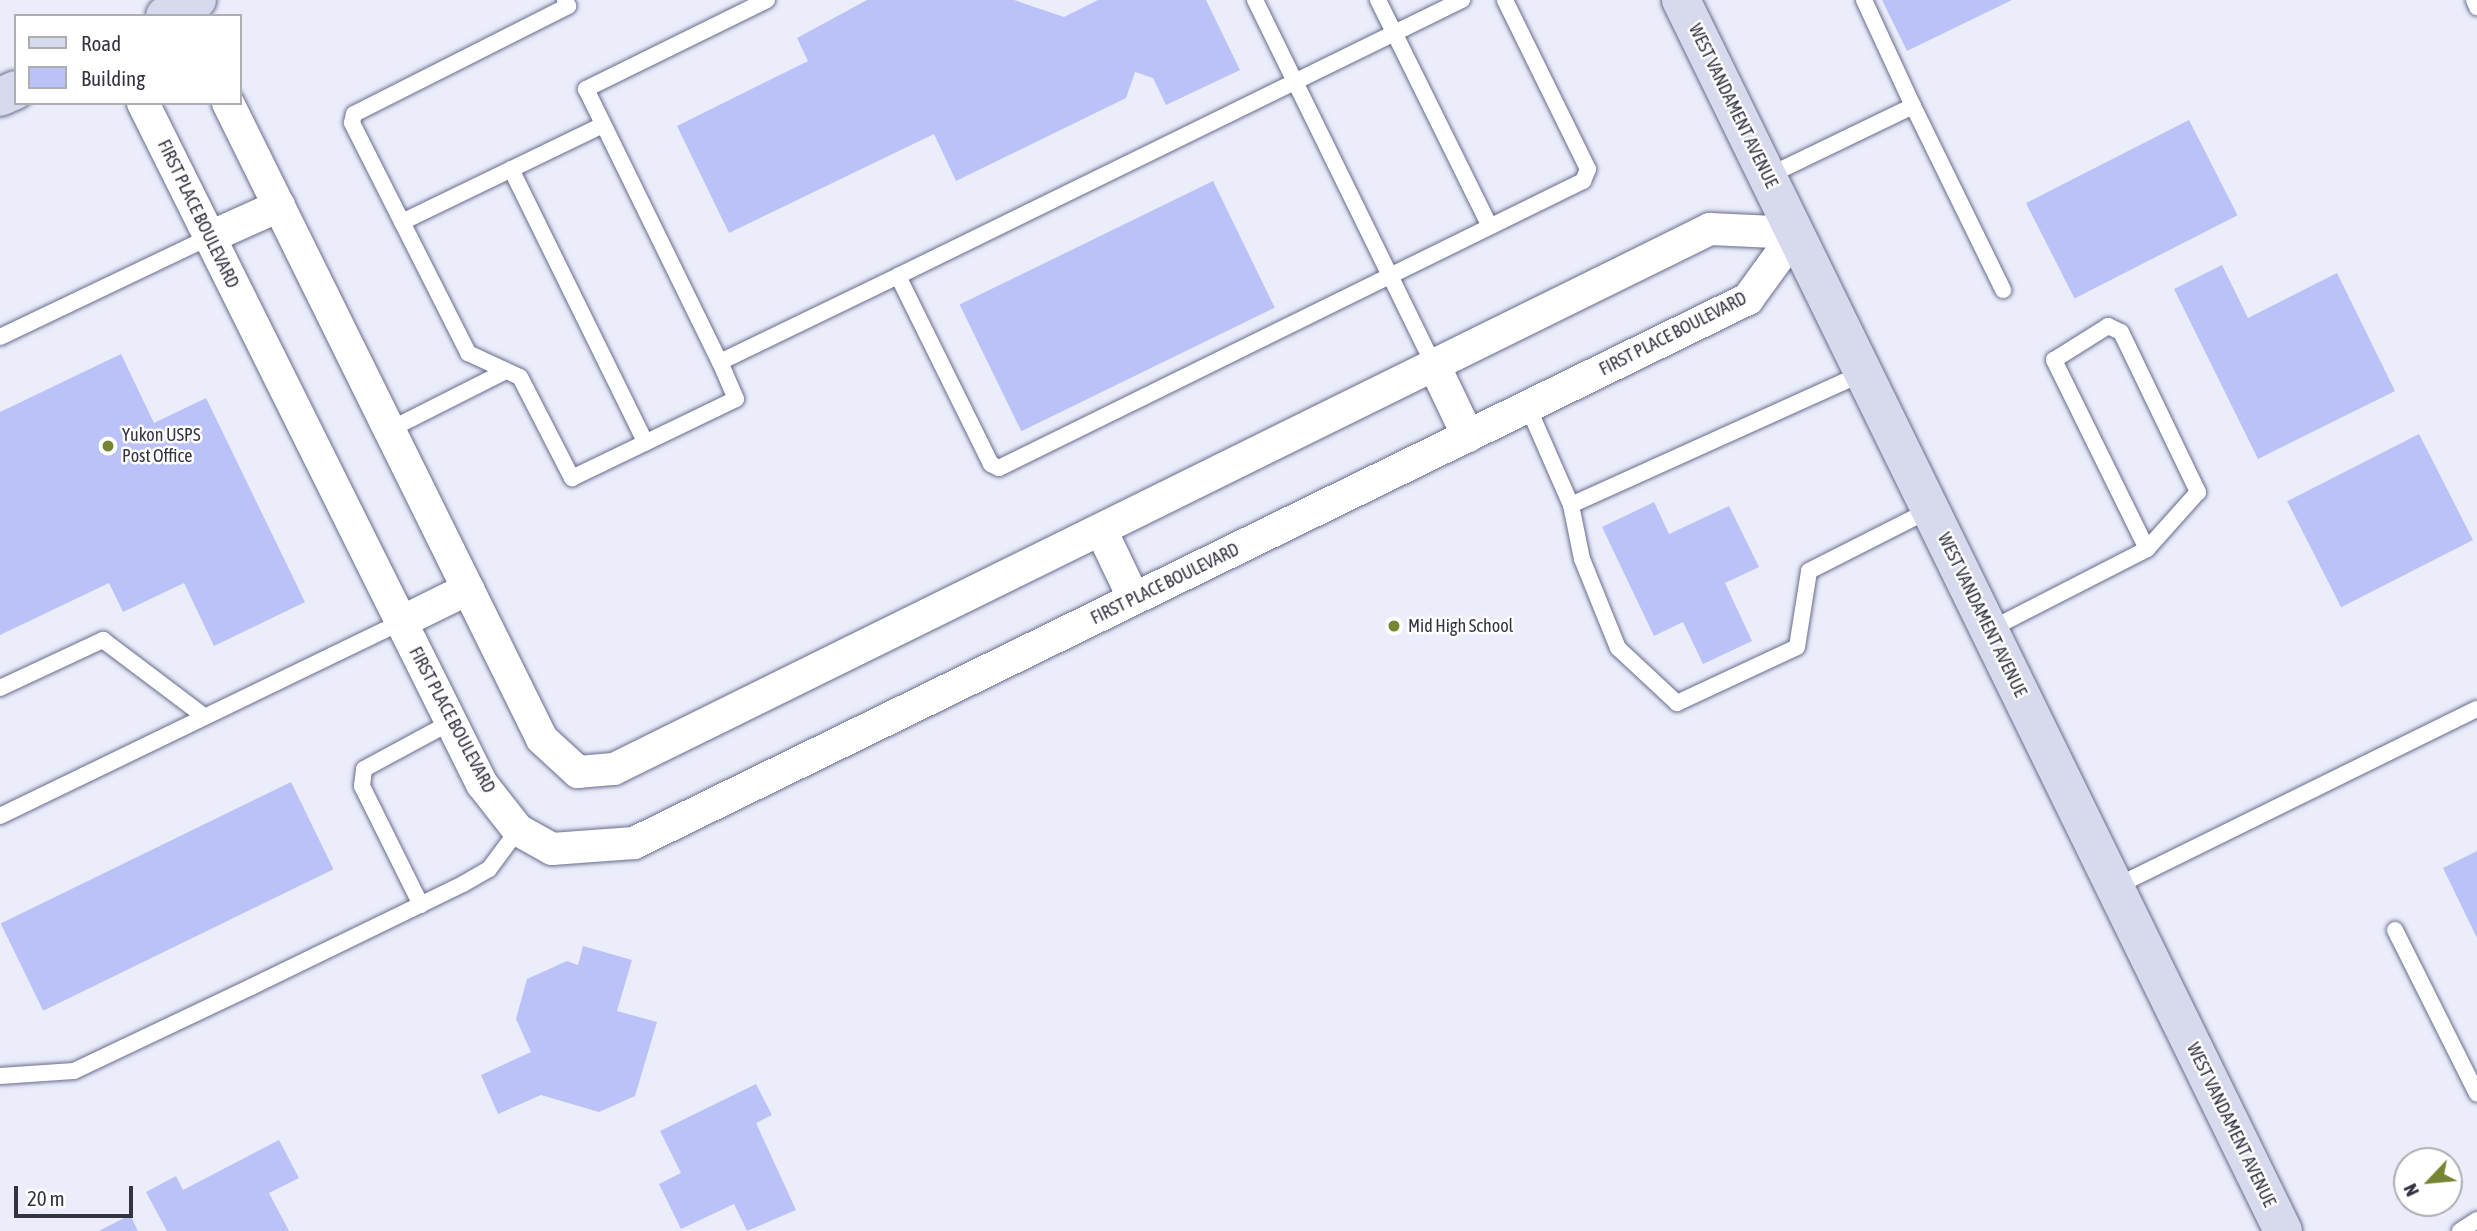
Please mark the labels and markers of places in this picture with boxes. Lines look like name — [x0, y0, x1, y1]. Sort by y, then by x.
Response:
place label: Yukon USPS Post Office — [122, 425, 200, 467]
marker: Yukon USPS Post Office — [100, 438, 116, 454]
place label: Mid High School — [1408, 615, 1513, 637]
marker: Mid High School — [1386, 618, 1402, 634]

